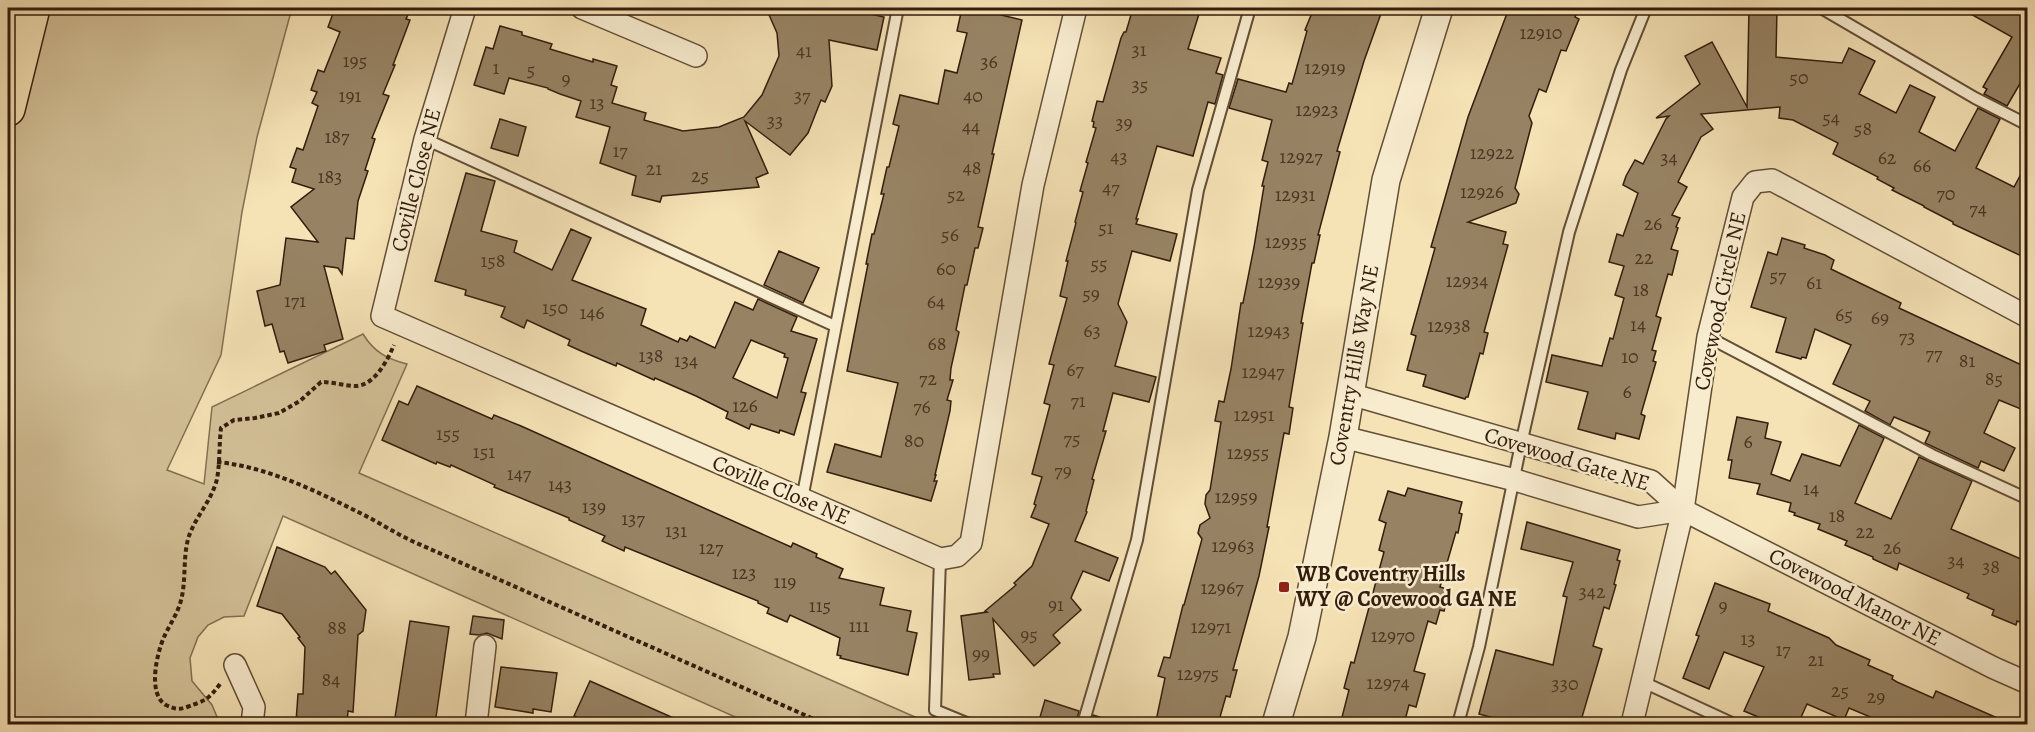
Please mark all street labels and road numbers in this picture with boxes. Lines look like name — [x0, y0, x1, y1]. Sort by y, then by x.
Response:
street label: Coville Close NE — [384, 105, 448, 255]
street label: Covewood Circle NE — [1686, 209, 1754, 393]
street label: Coventry Hills Way NE — [1322, 262, 1386, 468]
street label: Covewood Gate NE — [1481, 420, 1653, 498]
street label: Coville Close NE — [708, 448, 854, 532]
street label: Covewood Manor NE — [1764, 541, 1946, 653]

